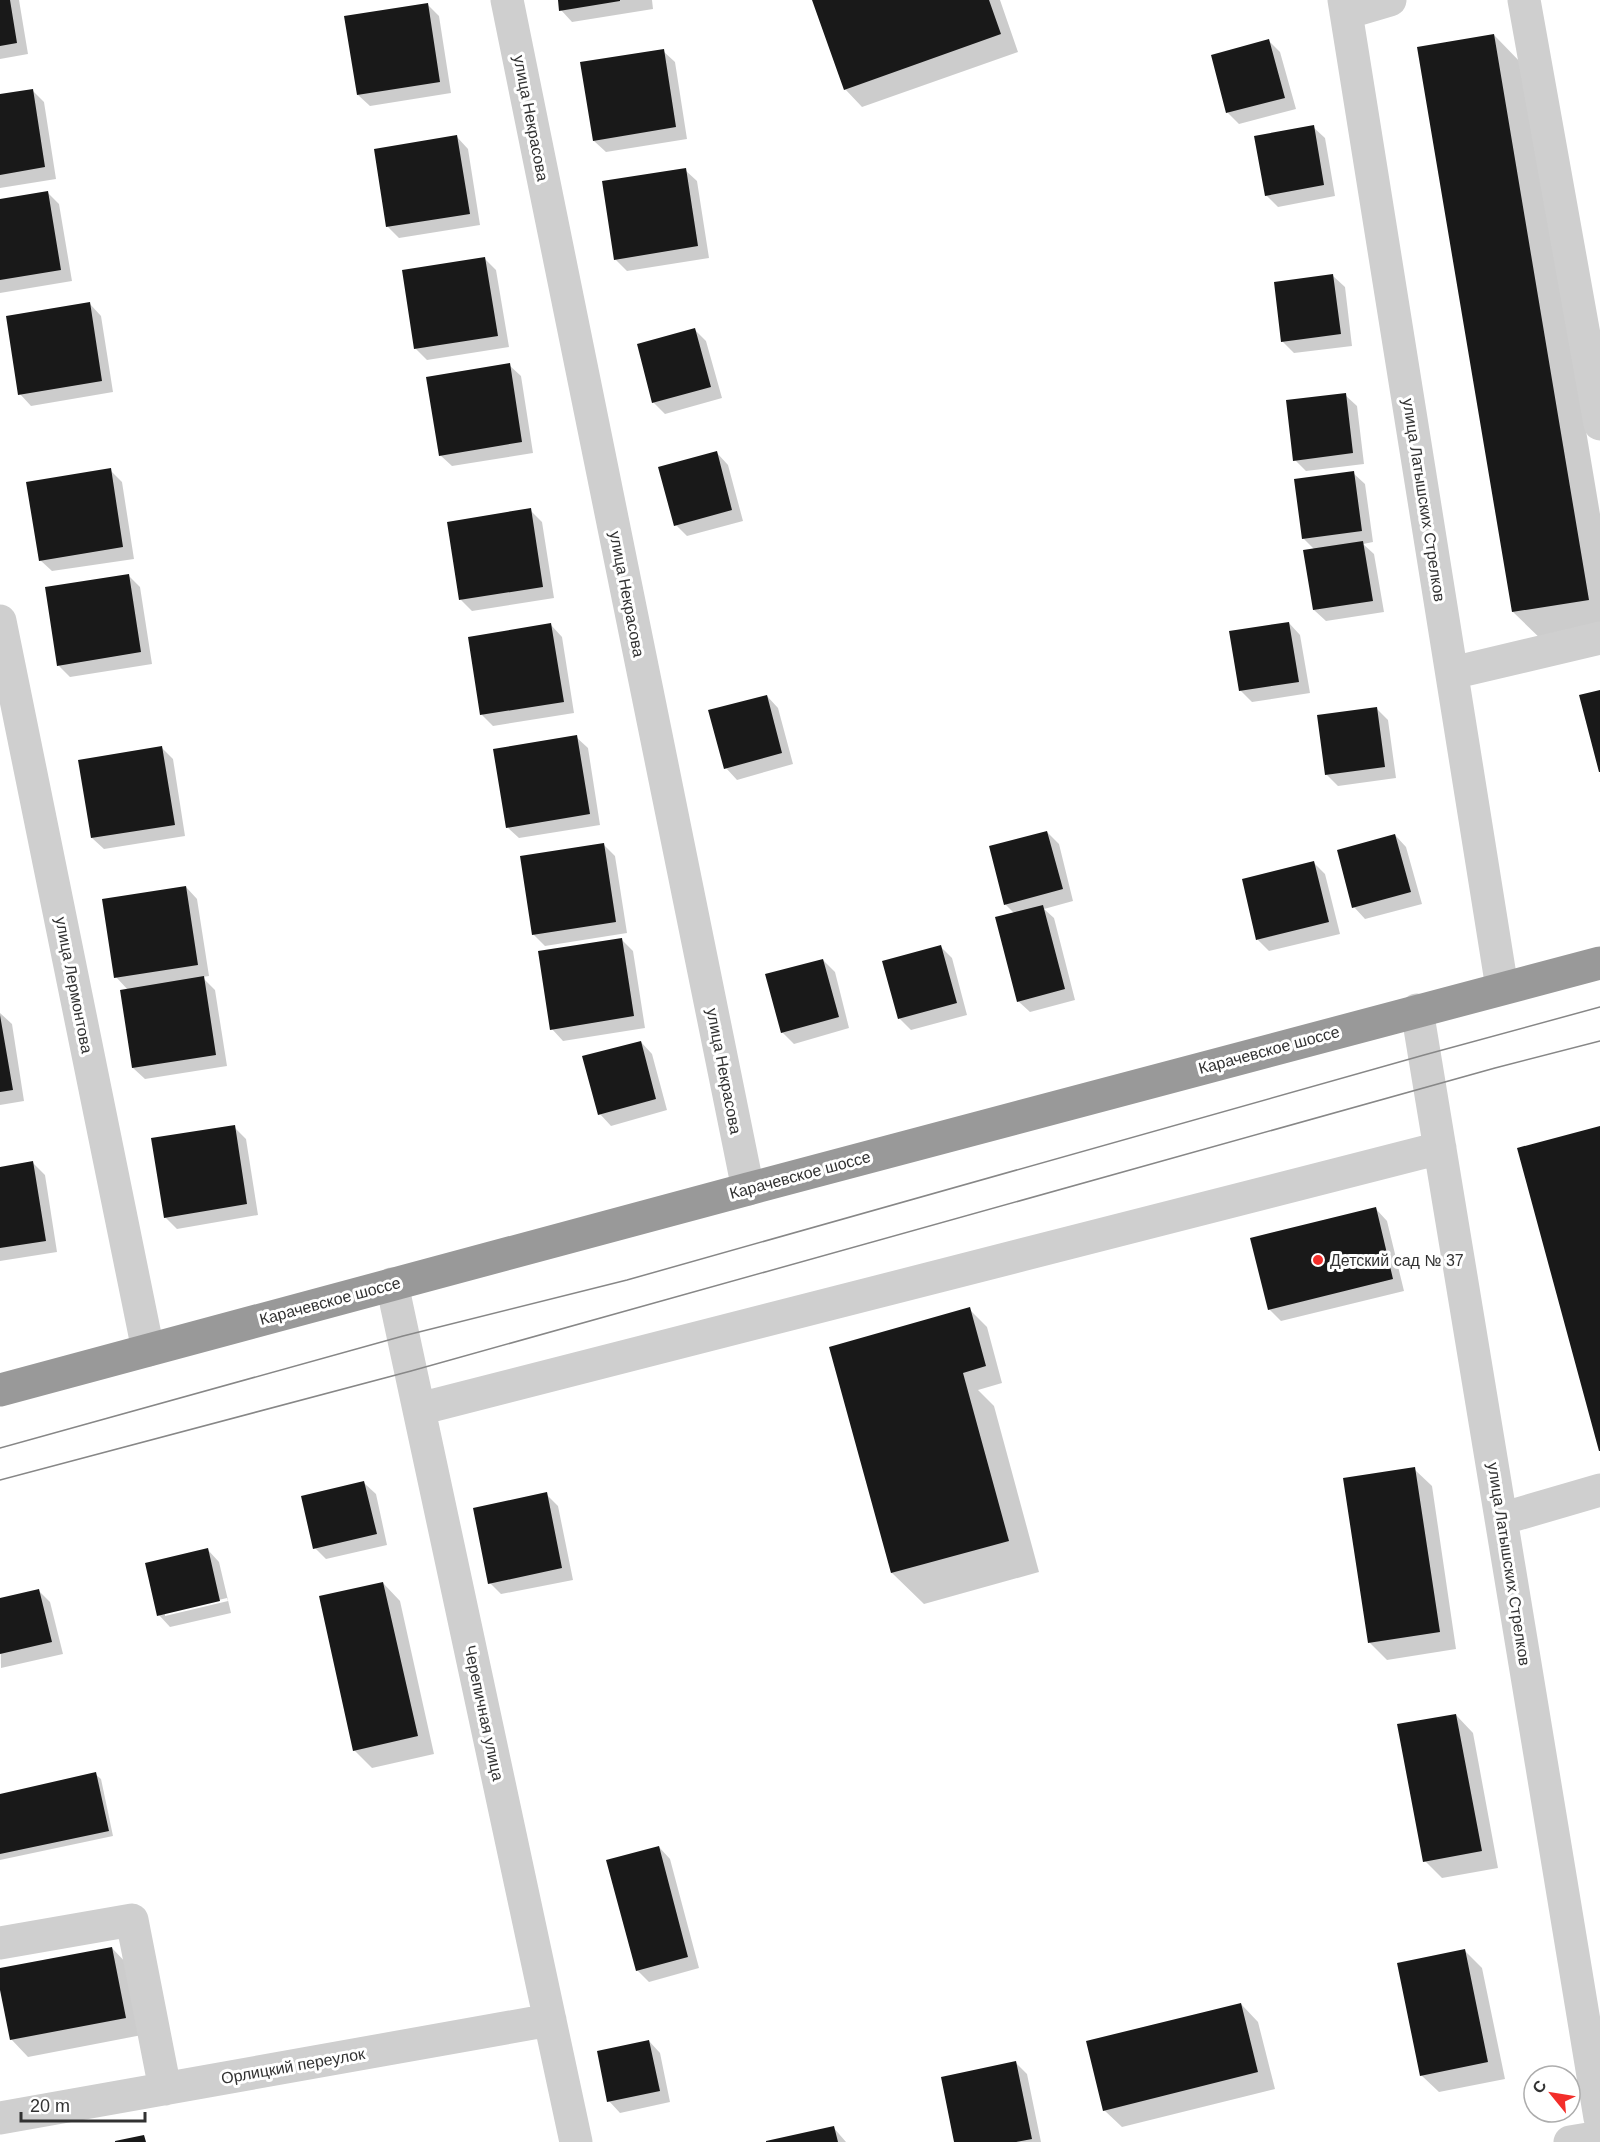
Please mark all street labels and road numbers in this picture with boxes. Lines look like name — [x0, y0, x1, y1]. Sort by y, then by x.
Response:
street label: улица Некрасова — [510, 54, 552, 183]
street label: улица Латышских Стрелков — [1400, 397, 1448, 603]
street label: улица Некрасова — [606, 530, 648, 659]
street label: улица Лермонтова — [52, 915, 96, 1055]
street label: улица Некрасова — [703, 1007, 745, 1136]
street label: Карачевское шоссе — [1197, 1023, 1341, 1077]
street label: Карачевское шоссе — [728, 1148, 872, 1202]
street label: Карачевское шоссе — [258, 1274, 402, 1328]
street label: улица Латышских Стрелков — [1485, 1461, 1533, 1667]
street label: Черепичная улица — [461, 1644, 507, 1782]
street label: Орлицкий переулок — [220, 2045, 367, 2087]

